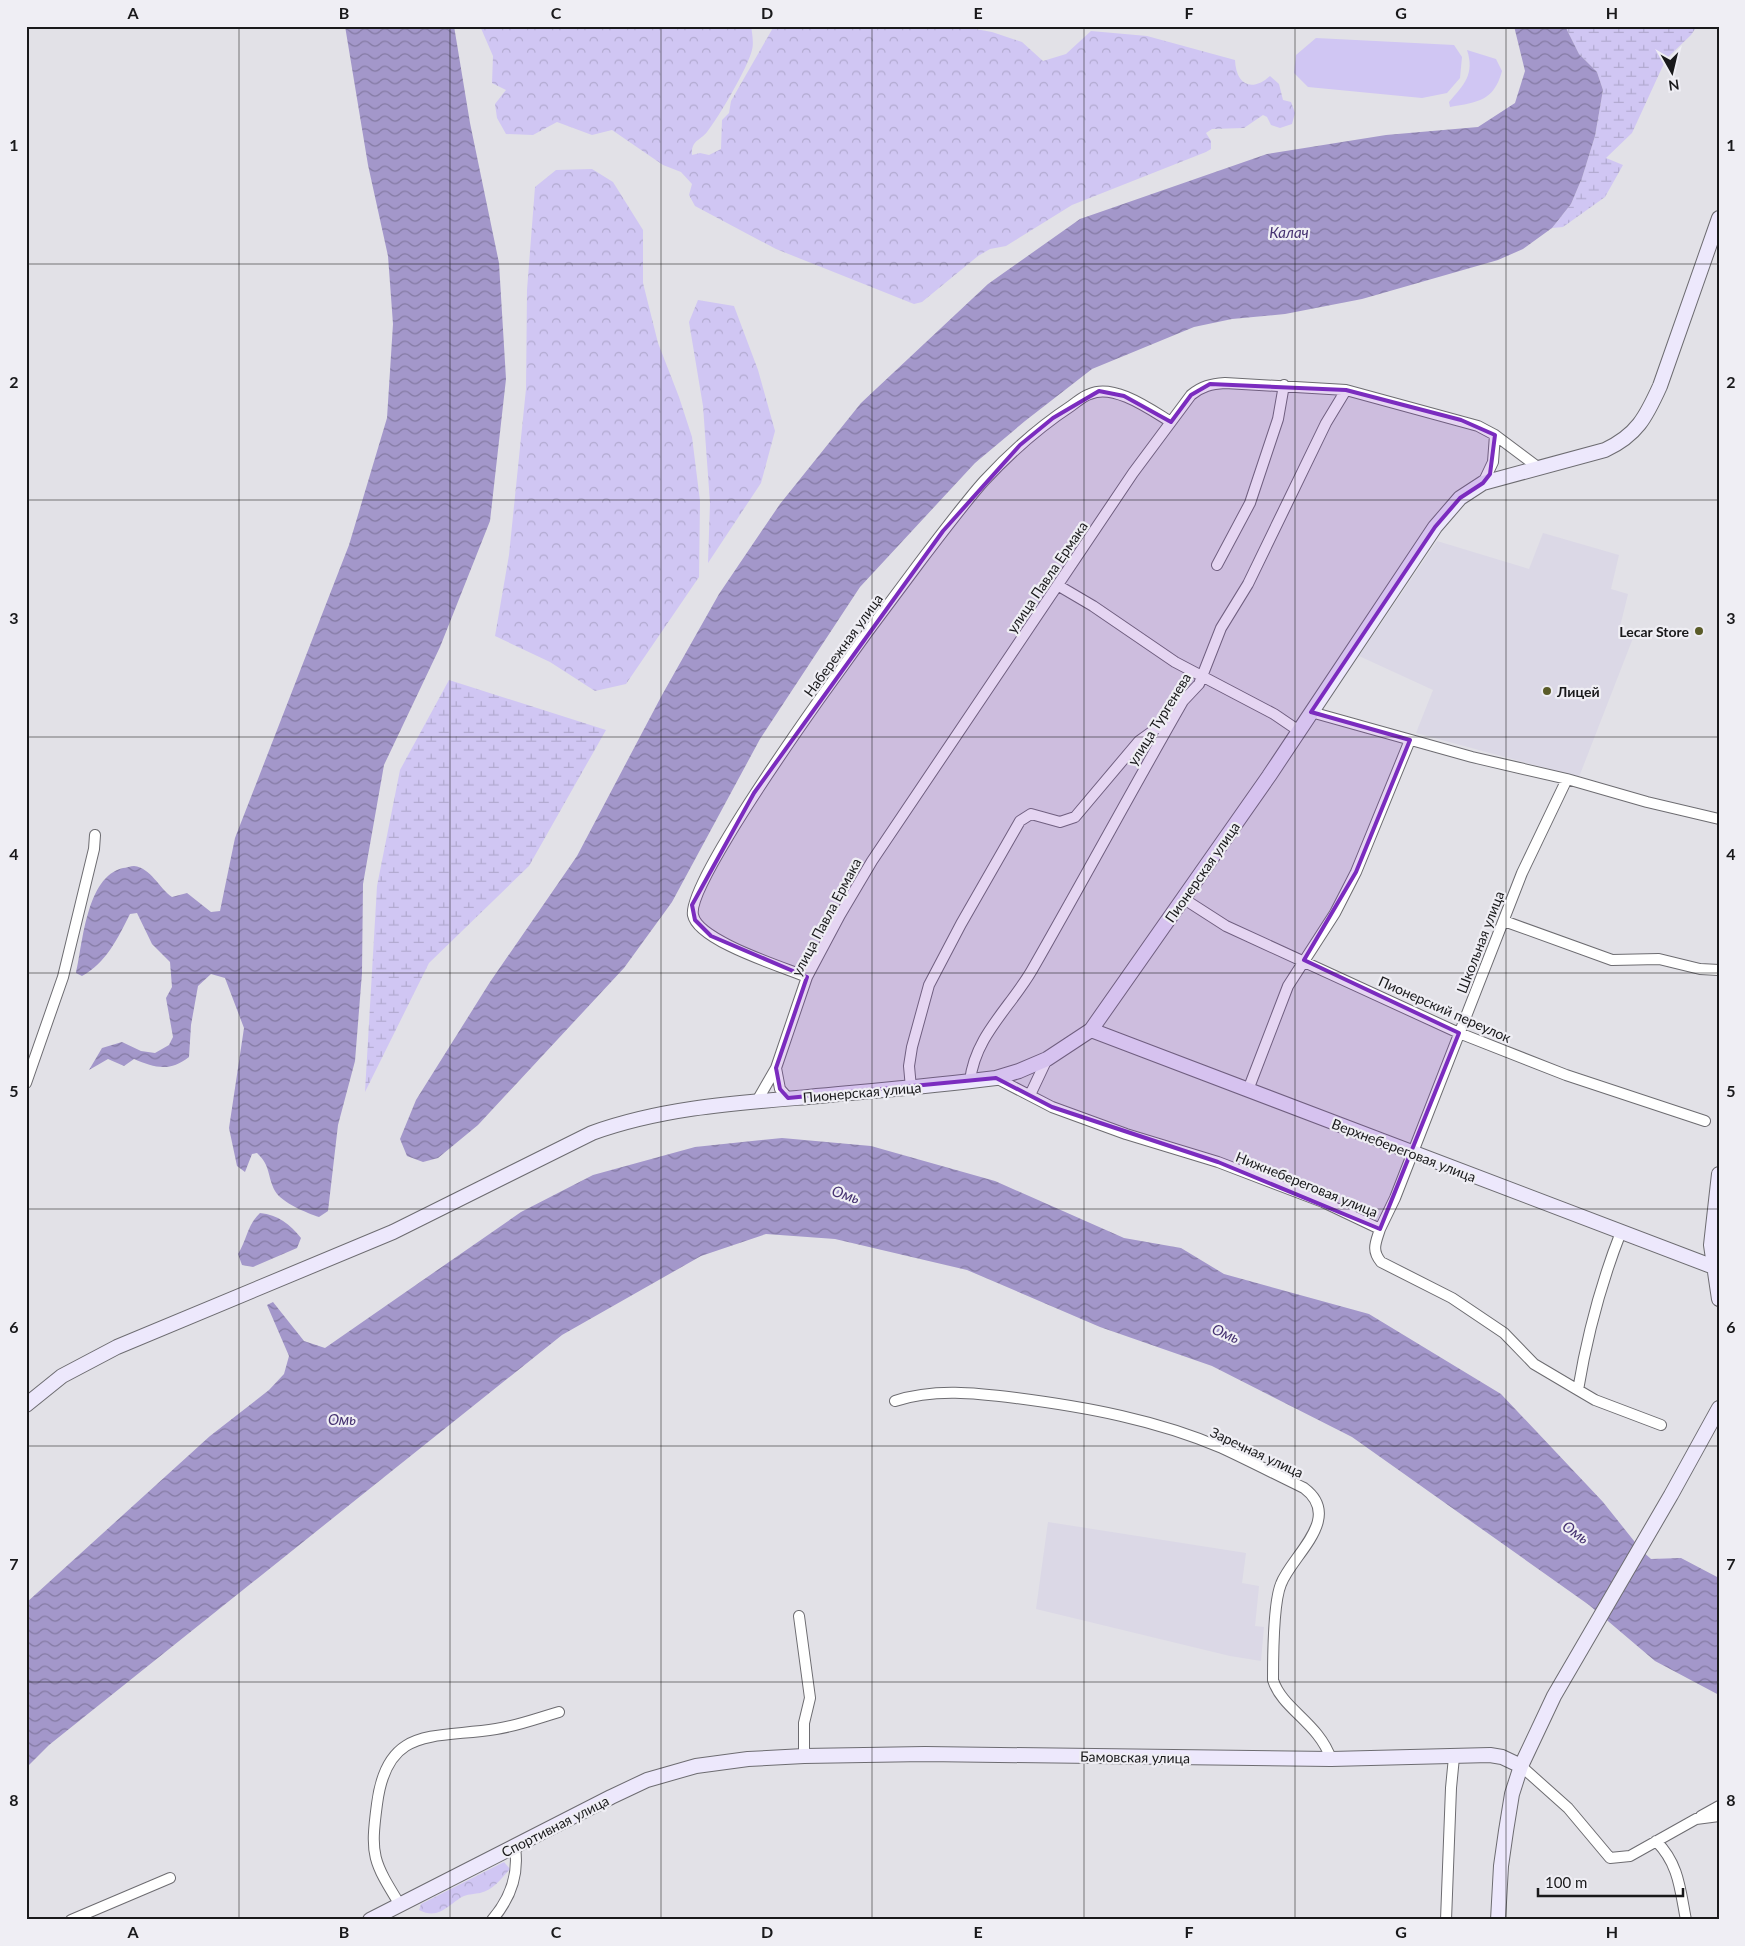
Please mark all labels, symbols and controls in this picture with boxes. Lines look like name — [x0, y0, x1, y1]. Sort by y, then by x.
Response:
text: A — [126, 3, 139, 22]
text: B — [339, 3, 349, 22]
text: C — [551, 3, 562, 22]
text: D — [761, 3, 773, 22]
text: E — [973, 3, 983, 22]
text: F — [1184, 3, 1194, 22]
text: G — [1395, 3, 1407, 22]
text: H — [1606, 3, 1618, 22]
north arrow — [1648, 48, 1698, 98]
text: N — [1667, 76, 1680, 95]
text: 1 — [9, 135, 19, 154]
text: 1 — [1726, 135, 1736, 154]
water label: Калач — [1269, 223, 1309, 241]
text: 2 — [9, 372, 19, 391]
text: 2 — [1726, 372, 1736, 391]
street label: улица Павла Ермака — [1003, 518, 1091, 636]
street label: Набережная улица — [800, 590, 886, 700]
text: 3 — [9, 608, 19, 627]
text: 3 — [1726, 608, 1736, 627]
place label: Lecar Store — [1619, 623, 1690, 640]
marker: Lecar Store — [1693, 625, 1705, 637]
street label: улица Тургенева — [1124, 670, 1194, 768]
place label: Лицей — [1556, 683, 1600, 700]
marker: Лицей — [1541, 685, 1553, 697]
street label: Пионерская улица — [1161, 818, 1243, 926]
text: 4 — [9, 844, 19, 863]
text: 4 — [1726, 844, 1736, 863]
street label: улица Павла Ермака — [788, 855, 864, 979]
street label: Школьная улица — [1453, 888, 1507, 996]
street label: Пионерский переулок — [1376, 972, 1515, 1046]
street label: Пионерская улица — [802, 1078, 922, 1106]
text: 5 — [9, 1081, 19, 1100]
text: 5 — [1726, 1081, 1736, 1100]
street label: Верхнебереговая улица — [1330, 1115, 1478, 1185]
street label: Нижнебереговая улица — [1233, 1148, 1381, 1220]
water label: Омь — [830, 1181, 862, 1207]
text: 6 — [9, 1317, 19, 1336]
text: 6 — [1726, 1317, 1736, 1336]
water label: Омь — [1210, 1319, 1243, 1347]
water label: Омь — [328, 1410, 356, 1428]
street label: Заречная улица — [1208, 1423, 1306, 1481]
water label: Омь — [1559, 1517, 1593, 1548]
text: 7 — [9, 1554, 19, 1573]
text: 7 — [1726, 1554, 1736, 1573]
street label: Бамовская улица — [1080, 1748, 1190, 1766]
text: 8 — [9, 1790, 19, 1809]
text: 8 — [1726, 1790, 1736, 1809]
street label: Спортивная улица — [498, 1792, 612, 1860]
scale bar — [1538, 1866, 1682, 1898]
text: 100 m — [1545, 1873, 1587, 1891]
text: A — [126, 1922, 139, 1941]
text: B — [339, 1922, 349, 1941]
text: C — [551, 1922, 562, 1941]
text: D — [761, 1922, 773, 1941]
text: E — [973, 1922, 983, 1941]
text: F — [1184, 1922, 1194, 1941]
text: G — [1395, 1922, 1407, 1941]
text: H — [1606, 1922, 1618, 1941]

